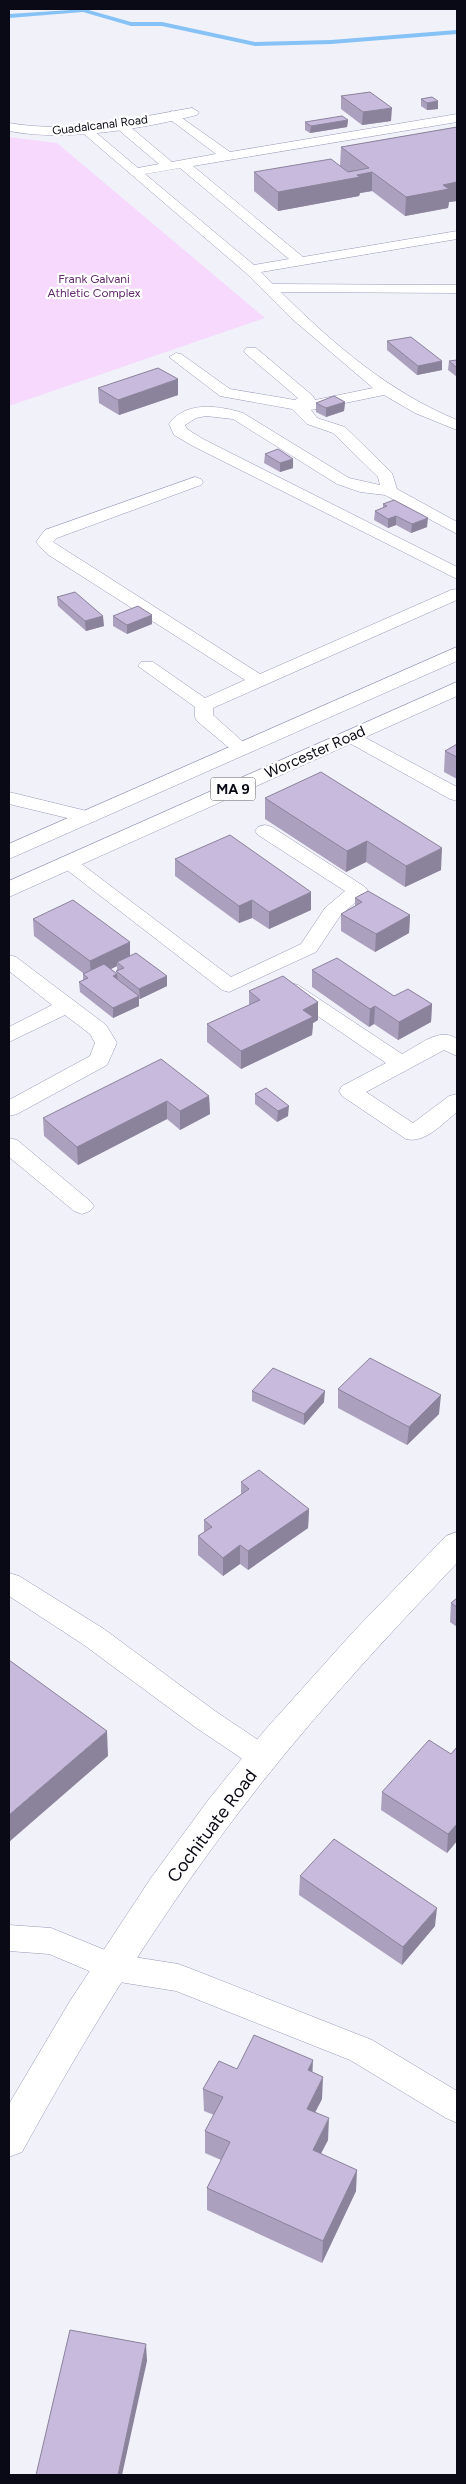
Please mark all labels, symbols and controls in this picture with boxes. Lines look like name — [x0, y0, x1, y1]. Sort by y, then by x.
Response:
street label: Guadalcanal Road — [51, 112, 149, 138]
park label: Frank Galvani Athletic Complex — [47, 272, 141, 300]
street label: Worcester Road — [262, 722, 368, 782]
road number: MA 9 — [210, 778, 256, 801]
street label: Cochituate Road — [162, 1765, 262, 1887]

